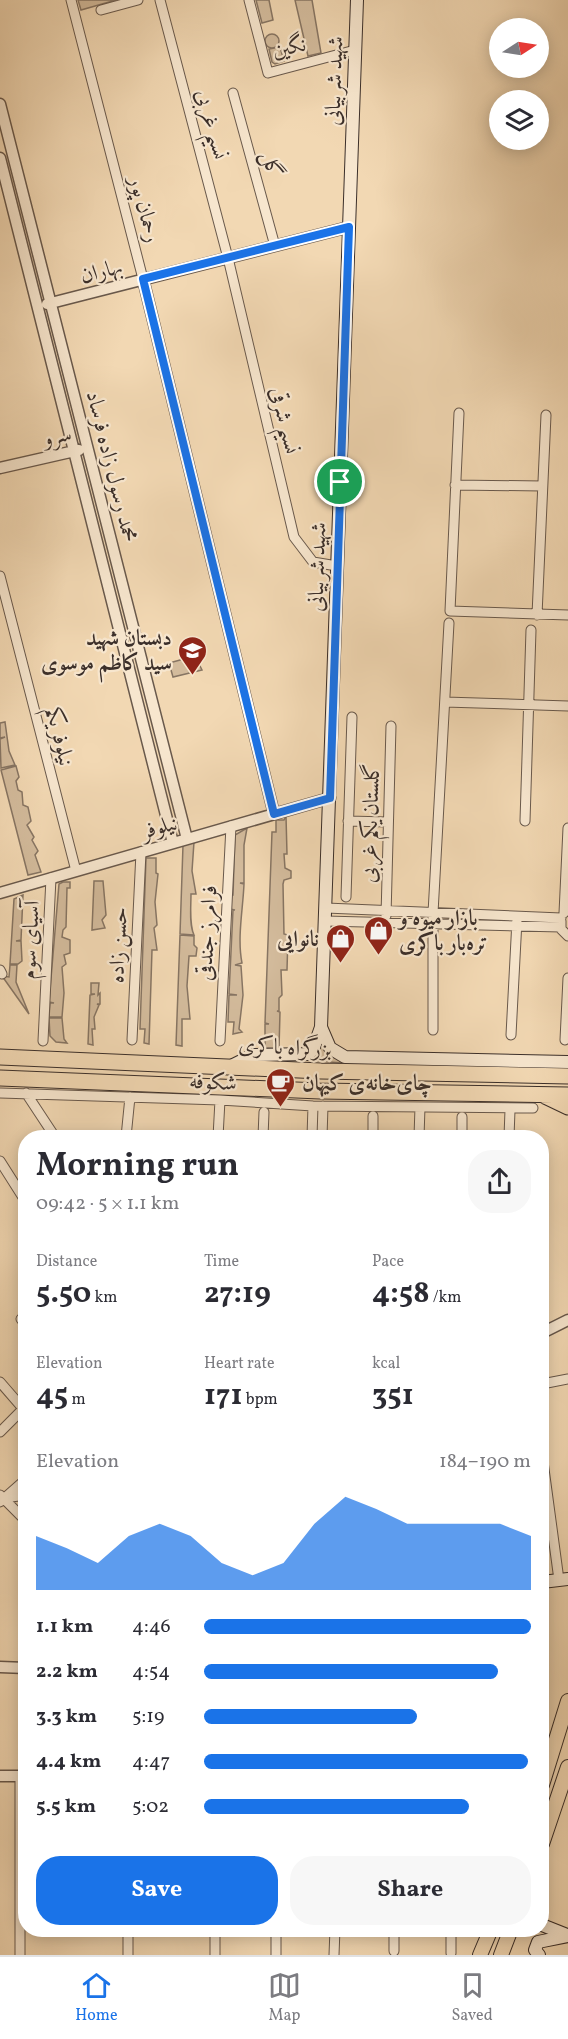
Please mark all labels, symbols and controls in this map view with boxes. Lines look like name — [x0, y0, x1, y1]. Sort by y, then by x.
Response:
north arrow — [489, 18, 549, 78]
map controls — [489, 18, 549, 150]
street label: نگین — [270, 30, 309, 67]
street label: شهید شربیانی — [318, 36, 353, 126]
street label: نسیم غربی — [183, 86, 235, 164]
button: layers — [489, 90, 549, 150]
street label: گل — [252, 148, 289, 181]
street label: رحمان پور — [119, 171, 167, 246]
street label: بهاران — [77, 252, 126, 293]
street label: نسیم شرقی — [257, 384, 306, 458]
street label: محمد رسول زاده فرساد — [77, 388, 144, 545]
street label: سرو — [38, 419, 75, 456]
pin — [314, 456, 365, 507]
icon: arrive — [323, 465, 356, 498]
street label: شهید شربیانی — [301, 522, 336, 612]
place label: دبستان شهید سید کاظم موسوی — [41, 624, 172, 683]
school or university icon: دبستان شهید سید کاظم موسوی — [177, 634, 209, 676]
street label: نیلوفر یکم — [33, 704, 81, 770]
street label: گلستان یکم غربی — [354, 763, 392, 884]
street label: نیلوفر — [136, 808, 181, 849]
street label: فرامرز جندقی — [191, 884, 226, 982]
street label: آسیای سوم — [14, 898, 51, 980]
place label: بازار میوه و تره‌بار باکری — [397, 904, 488, 960]
street label: حسن زاده — [102, 906, 137, 984]
shop icon: بازار میوه و تره‌بار باکری — [362, 914, 394, 956]
shop icon: نانوایی — [324, 922, 356, 964]
place label: نانوایی — [276, 925, 319, 956]
street label: بزرگراه باکری — [238, 1030, 332, 1066]
cafe icon: چای‌خانه‌ی کیهان — [265, 1066, 297, 1108]
street label: شکوفه — [188, 1067, 238, 1100]
place label: چای‌خانه‌ی کیهان — [302, 1069, 431, 1100]
text: Morning run — [36, 1144, 239, 1190]
button: share — [468, 1150, 531, 1213]
text: 09:42 · 5 × 1.1 km — [36, 1190, 179, 1218]
text: Distance — [36, 1251, 97, 1273]
text: Time — [204, 1251, 239, 1273]
text: Pace — [372, 1251, 404, 1273]
text: 5.50 — [36, 1273, 91, 1315]
text: 27:19 — [204, 1273, 271, 1315]
text: 4:58 — [372, 1273, 429, 1315]
text: km — [91, 1287, 117, 1309]
text: /km — [429, 1287, 461, 1309]
text: Elevation — [36, 1353, 103, 1375]
text: Heart rate — [204, 1353, 275, 1375]
text: kcal — [372, 1353, 400, 1375]
text: 45 — [36, 1375, 68, 1417]
text: 171 — [204, 1375, 242, 1417]
text: 351 — [372, 1375, 414, 1417]
text: m — [68, 1389, 86, 1411]
text: bpm — [242, 1389, 278, 1411]
text: Elevation — [36, 1448, 119, 1476]
text: 184–190 m — [439, 1448, 531, 1476]
text: 1.1 km — [36, 1613, 93, 1641]
text: 4:46 — [132, 1613, 171, 1641]
text: 2.2 km — [36, 1658, 98, 1686]
text: 4:54 — [132, 1658, 170, 1686]
text: 3.3 km — [36, 1703, 97, 1731]
text: 5:19 — [132, 1703, 164, 1731]
text: 4.4 km — [36, 1748, 101, 1776]
text: 4:47 — [132, 1748, 170, 1776]
text: 5.5 km — [36, 1793, 96, 1821]
text: 5:02 — [132, 1793, 169, 1821]
button: Save — [36, 1856, 278, 1925]
button: Share — [290, 1856, 531, 1925]
tab: Home — [75, 1969, 118, 2027]
tab: Map — [268, 1969, 301, 2027]
tab: Saved — [452, 1969, 493, 2027]

